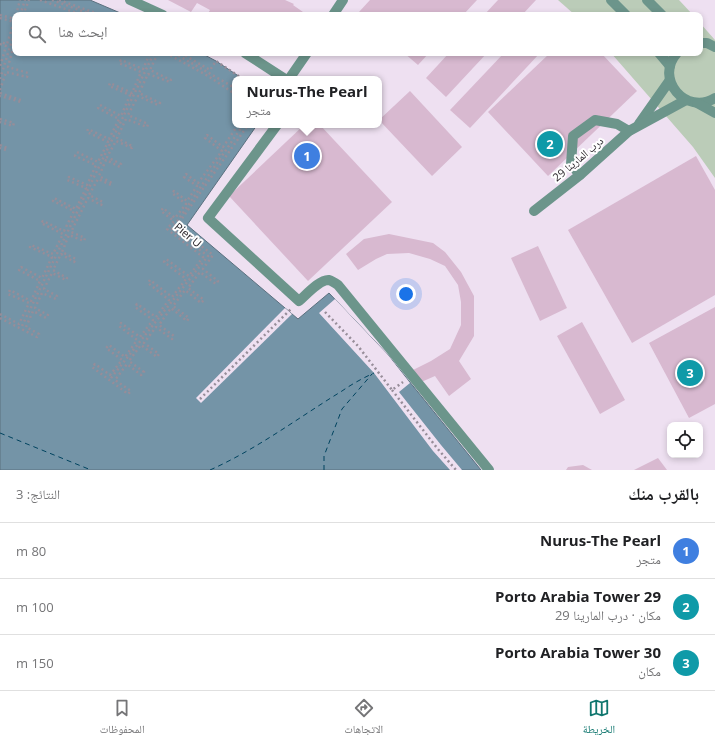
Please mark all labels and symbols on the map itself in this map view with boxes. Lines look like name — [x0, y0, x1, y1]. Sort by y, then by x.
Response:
pin: 2 — [537, 129, 563, 159]
street label: درب المارينا 29 — [550, 134, 606, 184]
pin: 1 — [294, 141, 320, 171]
street label: Pier U — [172, 219, 205, 250]
your location — [396, 284, 416, 304]
pin: 3 — [677, 358, 703, 388]

